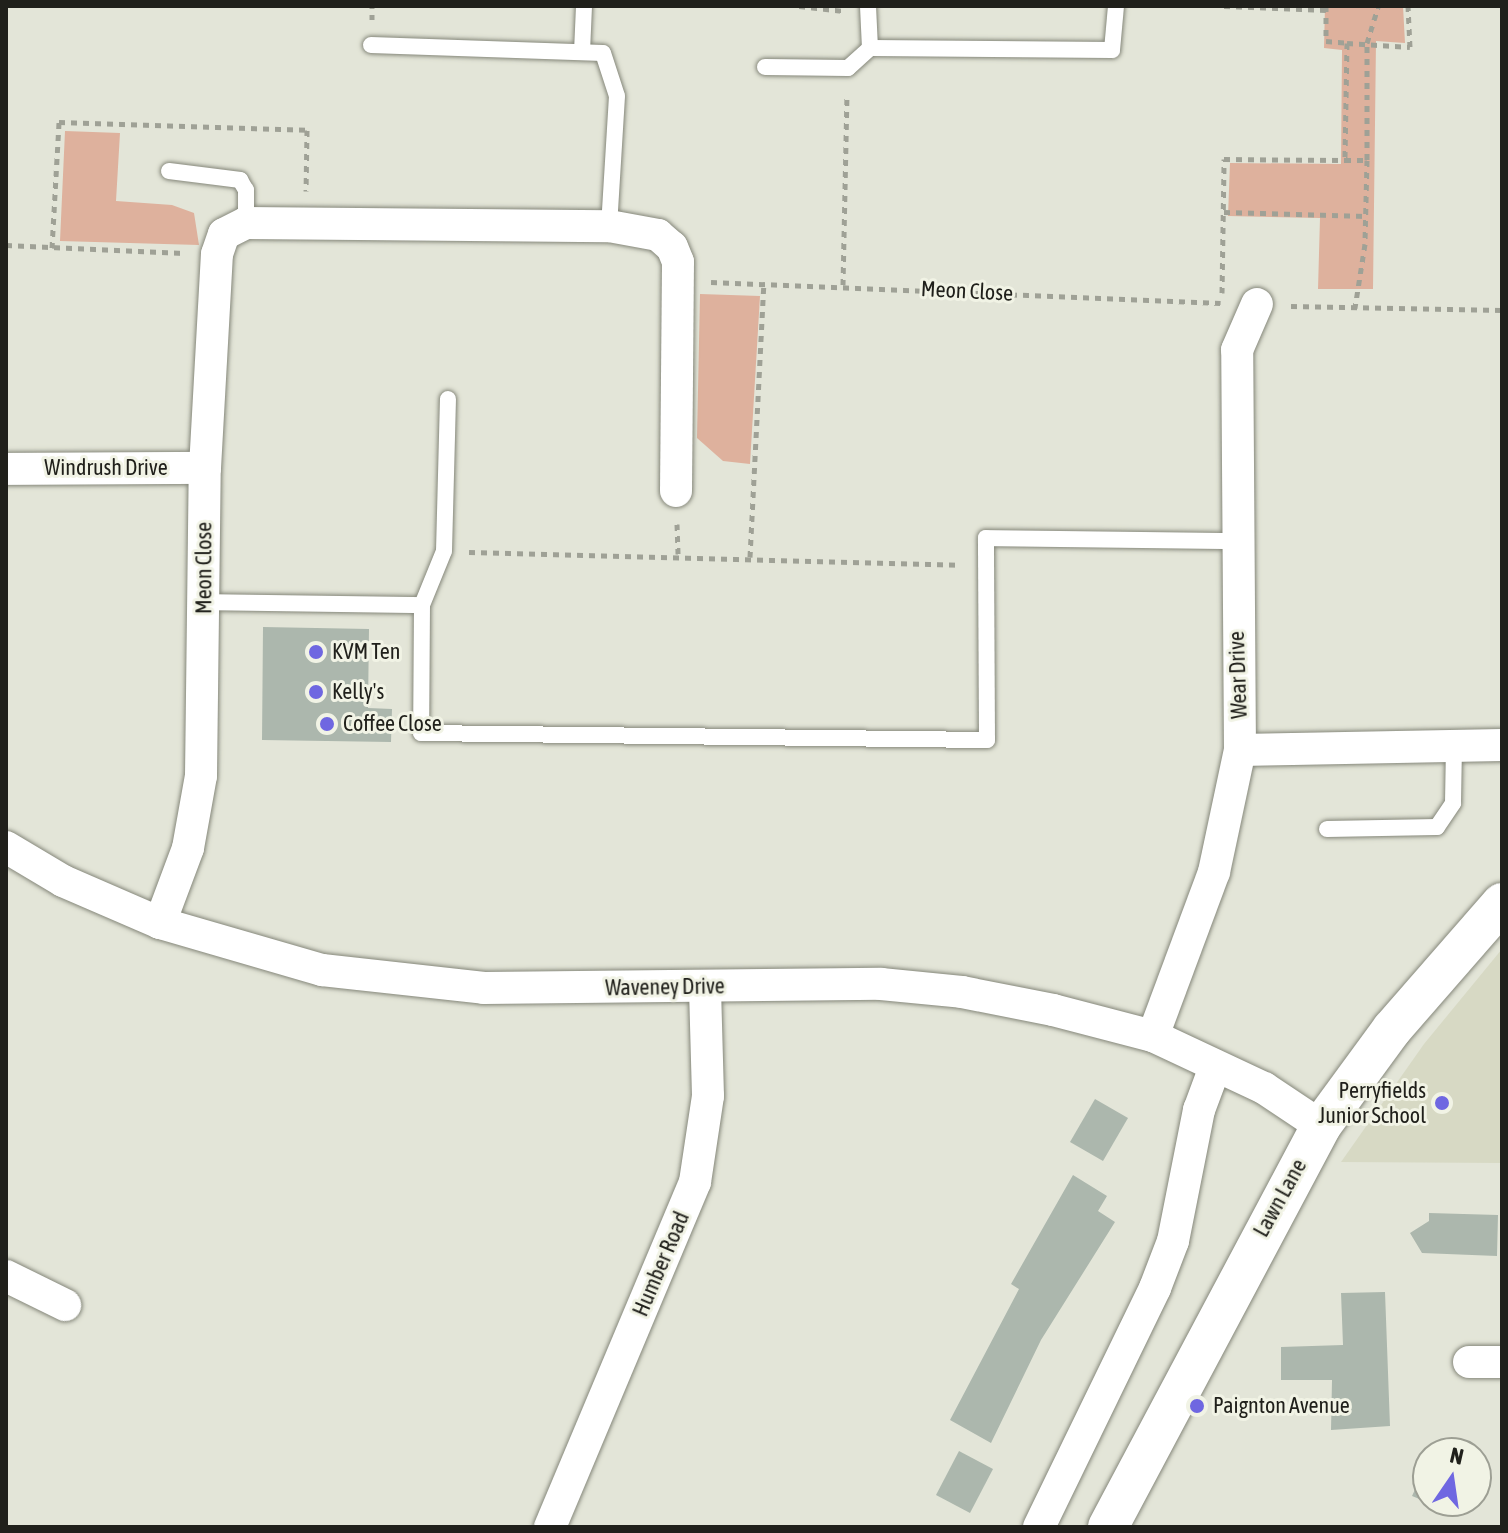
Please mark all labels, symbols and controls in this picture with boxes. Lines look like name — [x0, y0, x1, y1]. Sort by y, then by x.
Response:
street label: Meon Close — [920, 275, 1014, 307]
street label: Windrush Drive — [44, 455, 168, 481]
street label: Meon Close — [191, 522, 217, 614]
street label: Wear Drive — [1223, 631, 1253, 719]
place label: KVM Ten — [332, 639, 400, 665]
marker: KVM Ten — [307, 643, 325, 661]
place label: Kelly's — [332, 679, 384, 705]
marker: Kelly's — [307, 683, 325, 701]
place label: Coffee Close — [343, 711, 442, 737]
marker: Coffee Close — [318, 715, 336, 733]
street label: Waveney Drive — [605, 973, 725, 1001]
place label: Perryfields Junior School — [1318, 1077, 1426, 1128]
marker: Perryfields Junior School — [1433, 1094, 1451, 1112]
street label: Lawn Lane — [1248, 1154, 1312, 1242]
street label: Humber Road — [627, 1208, 695, 1320]
place label: Paignton Avenue — [1213, 1393, 1350, 1419]
marker: Paignton Avenue — [1188, 1397, 1206, 1415]
north arrow — [1412, 1437, 1492, 1517]
text: N — [1448, 1441, 1466, 1470]

